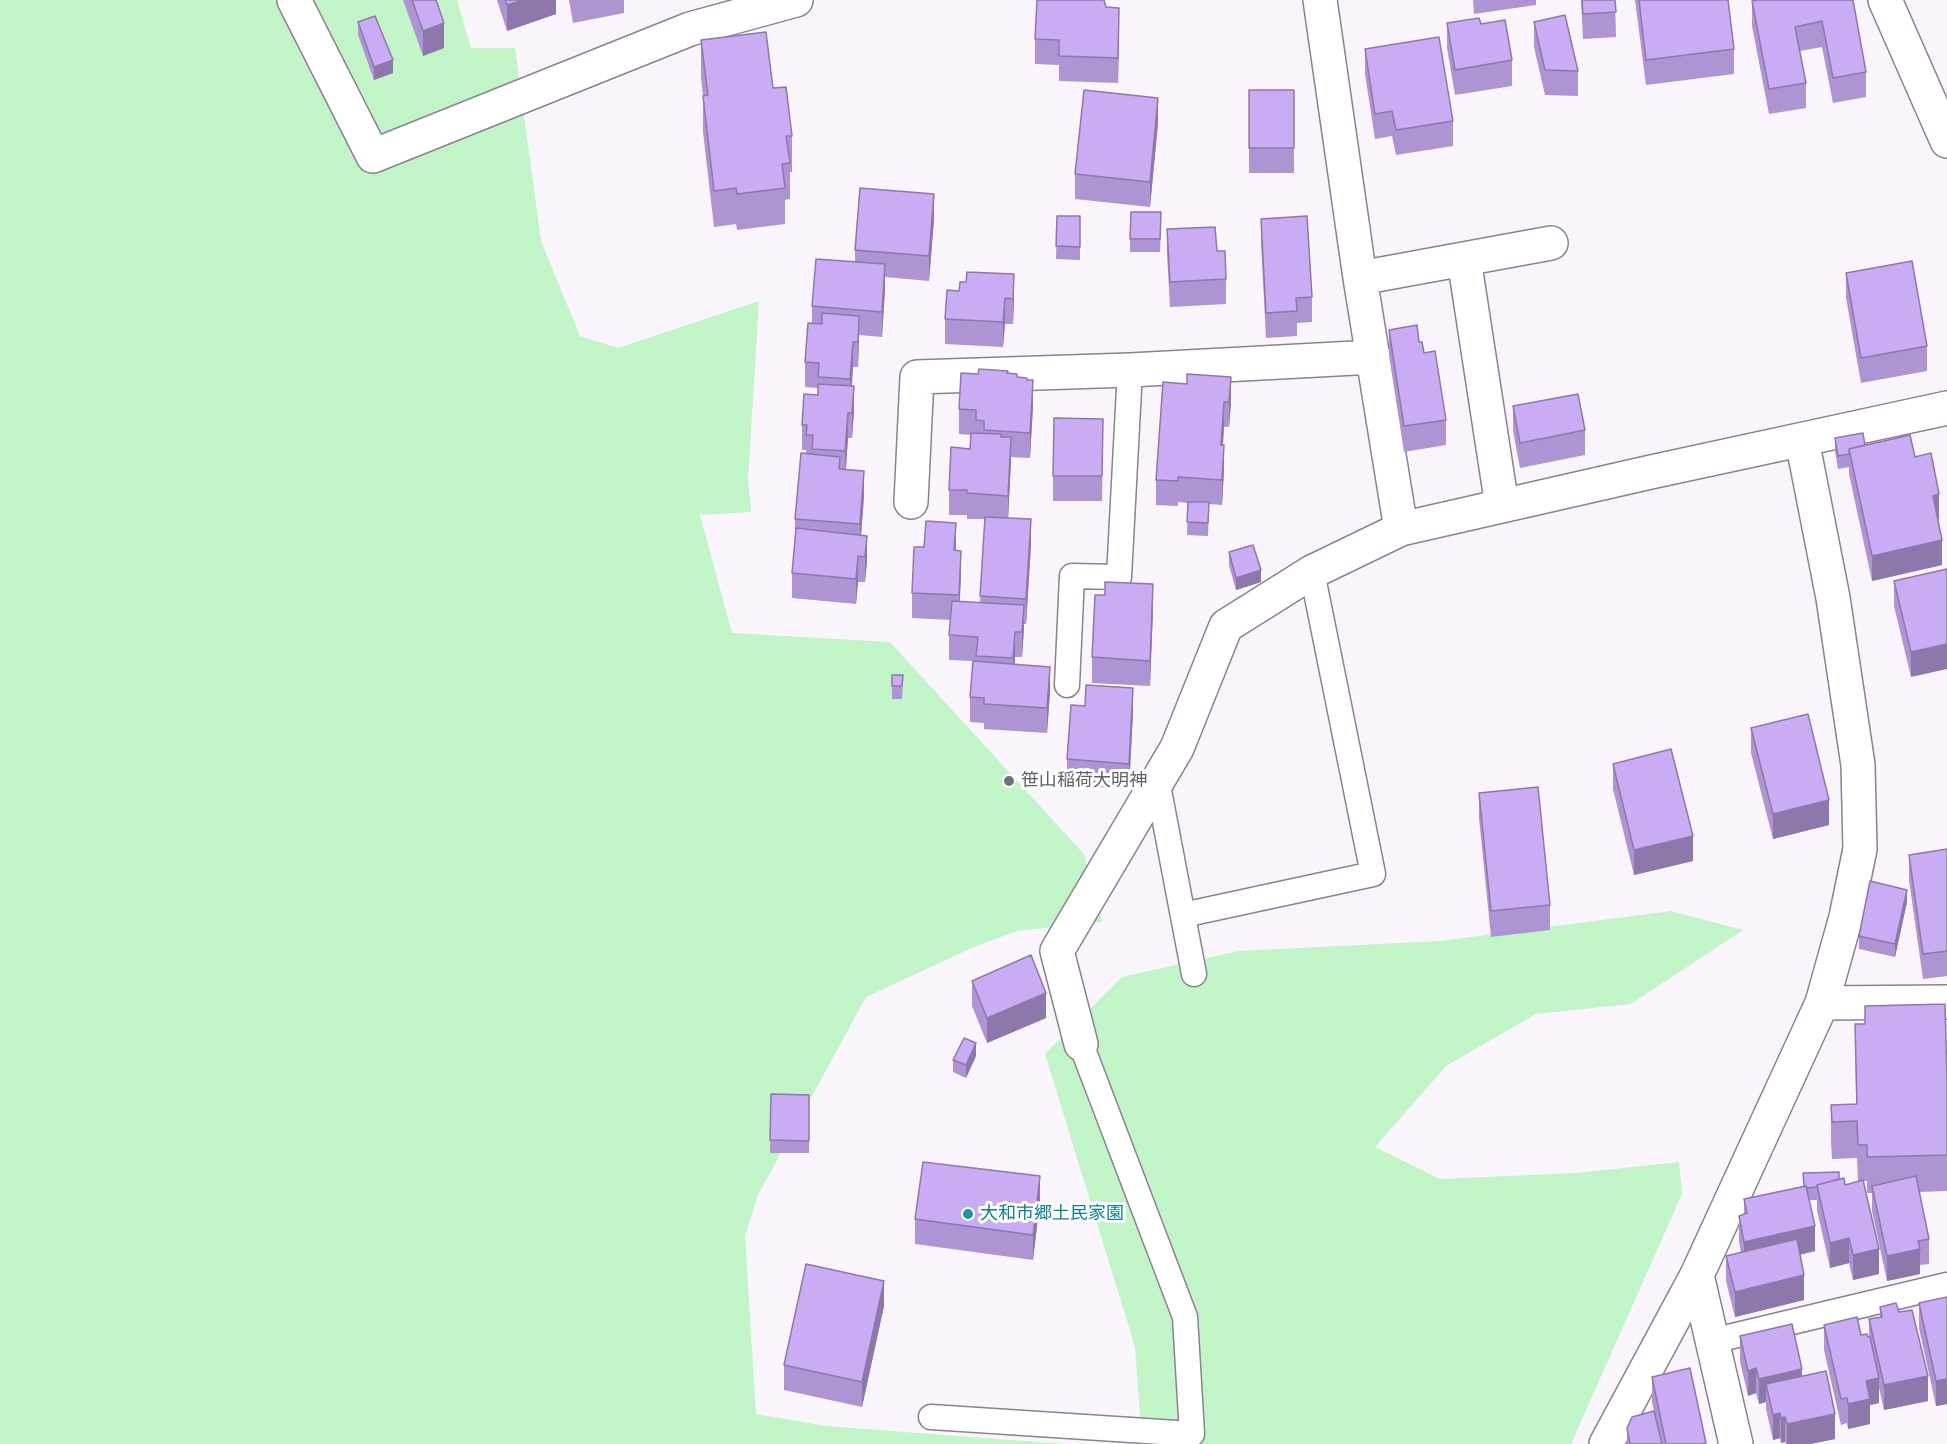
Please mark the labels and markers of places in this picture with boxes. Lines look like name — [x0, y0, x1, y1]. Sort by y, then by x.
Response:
place label: 笹山稲荷大明神 — [1021, 770, 1147, 792]
marker: 笹山稲荷大明神 — [1002, 774, 1016, 788]
place label: 大和市郷土民家園 — [980, 1203, 1124, 1225]
marker: 大和市郷土民家園 — [961, 1207, 975, 1221]

